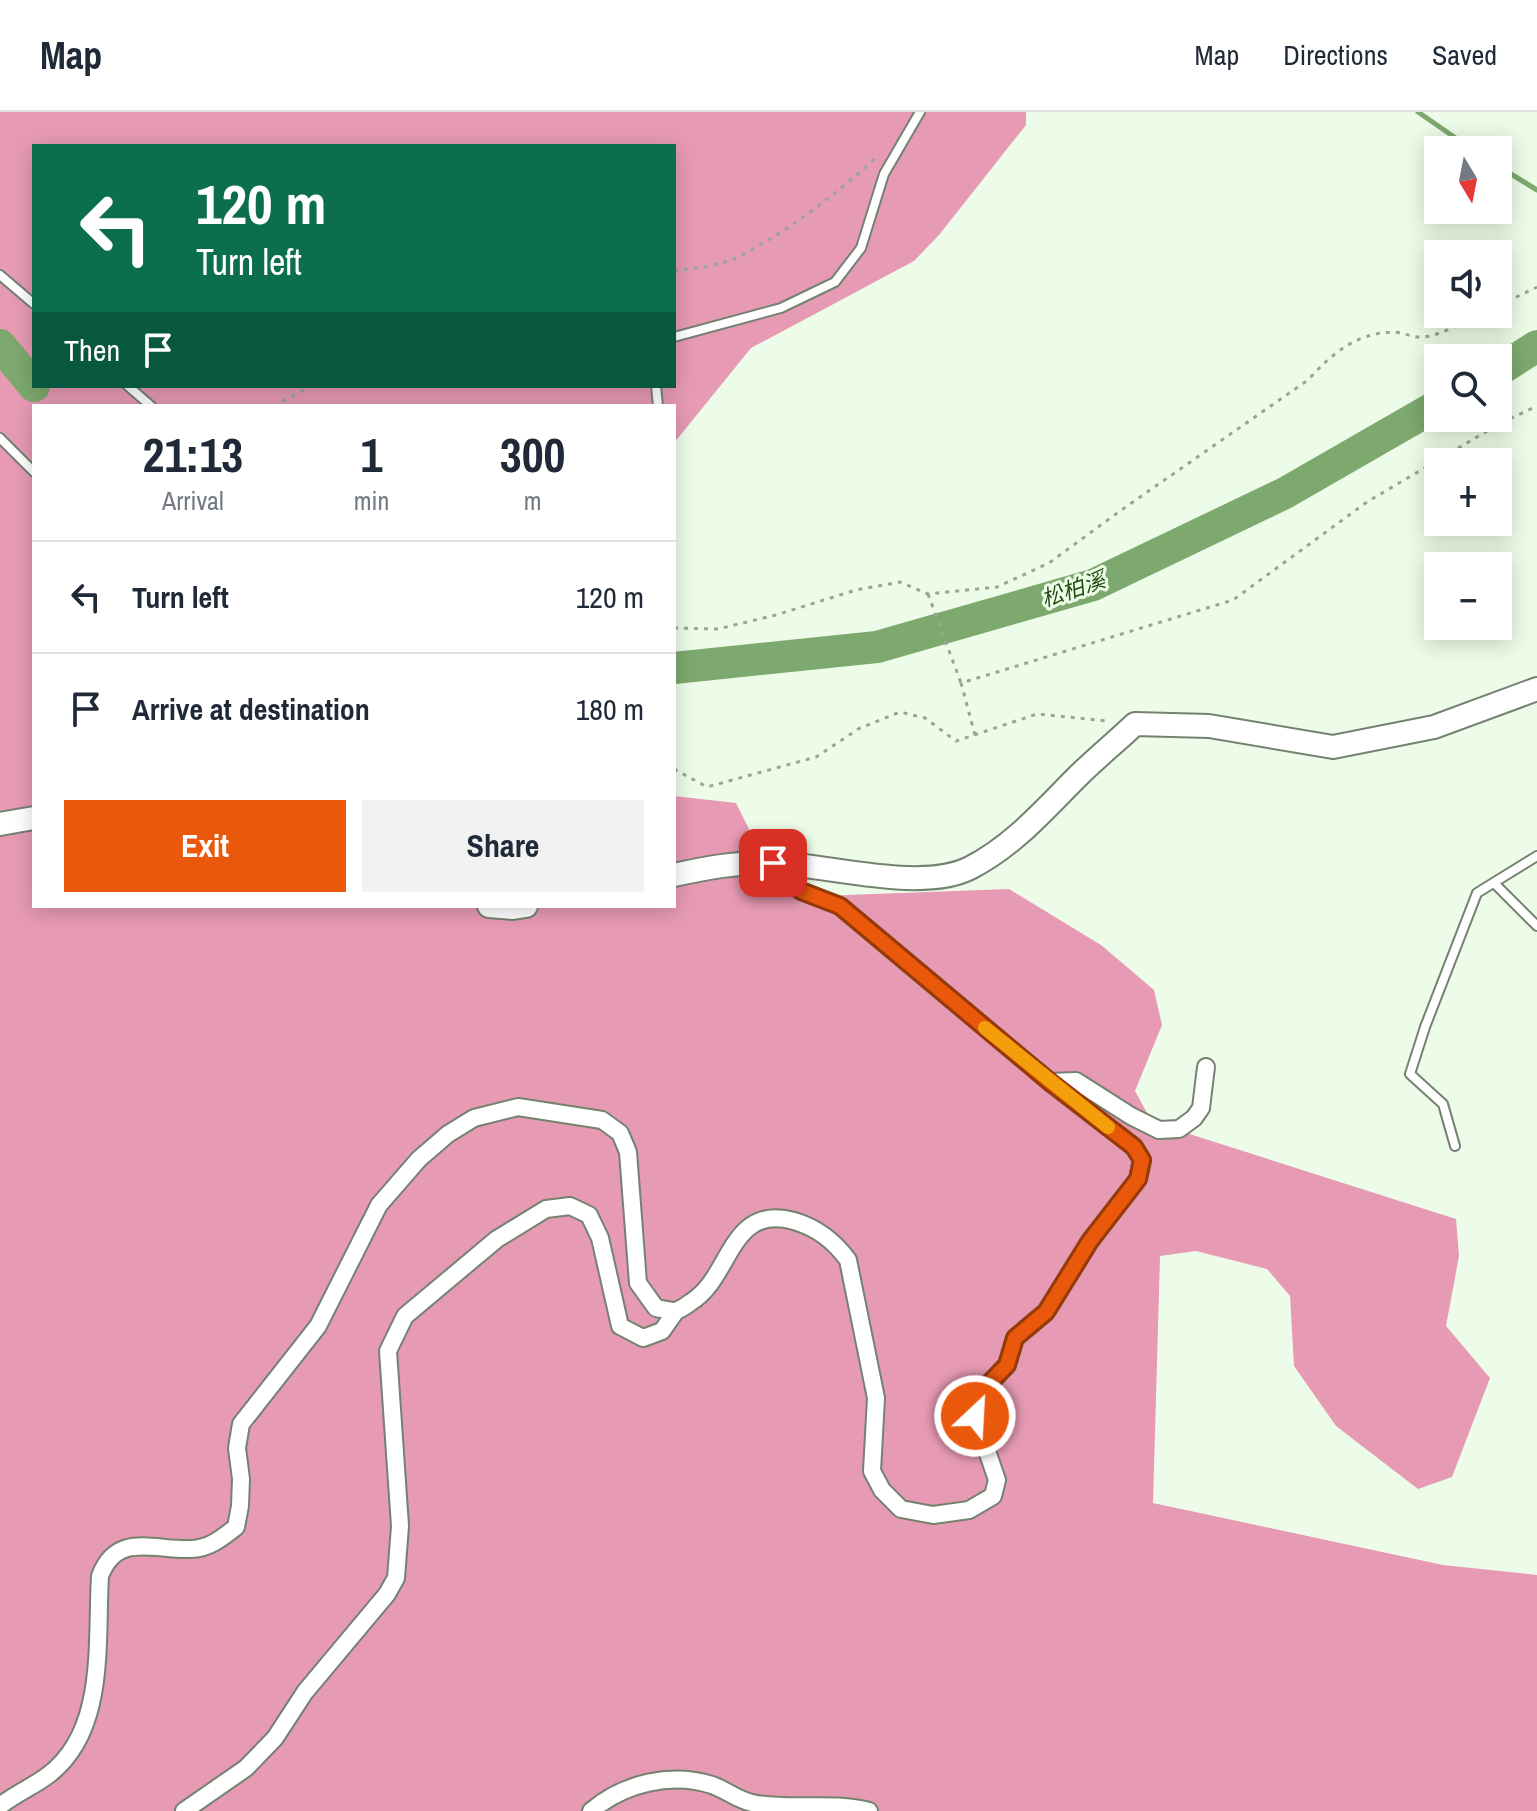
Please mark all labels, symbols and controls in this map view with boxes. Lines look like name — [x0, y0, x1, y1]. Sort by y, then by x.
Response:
text: Map — [40, 30, 102, 81]
text: Map — [1195, 36, 1239, 74]
text: Directions — [1283, 36, 1388, 74]
text: Saved — [1432, 36, 1497, 74]
north arrow — [1424, 136, 1512, 224]
map controls — [1424, 136, 1512, 640]
text: 120 m — [196, 166, 326, 241]
icon: left — [64, 176, 168, 280]
text: Turn left — [196, 238, 302, 286]
button: sound — [1424, 240, 1512, 328]
icon: arrive — [136, 328, 180, 372]
text: Then — [64, 330, 120, 370]
button: search — [1424, 344, 1512, 432]
text: 21:13 — [143, 422, 243, 487]
text: 1 — [361, 422, 382, 487]
text: 300 — [500, 422, 565, 487]
button: + — [1424, 448, 1512, 536]
text: Arrival — [162, 483, 224, 518]
text: min — [354, 483, 389, 518]
text: m — [524, 483, 542, 518]
button: − — [1424, 552, 1512, 640]
water label: 松柏溪 — [1037, 563, 1112, 614]
icon: left — [64, 575, 108, 619]
text: Turn left — [132, 577, 229, 617]
text: 120 m — [576, 577, 644, 617]
icon: arrive — [64, 687, 108, 731]
text: Arrive at destination — [132, 689, 370, 729]
text: 180 m — [576, 689, 644, 729]
button: Exit — [64, 800, 346, 892]
button: Share — [362, 800, 644, 892]
pin — [739, 829, 807, 897]
icon: arrive — [751, 841, 795, 885]
position arrow — [933, 1374, 1017, 1458]

